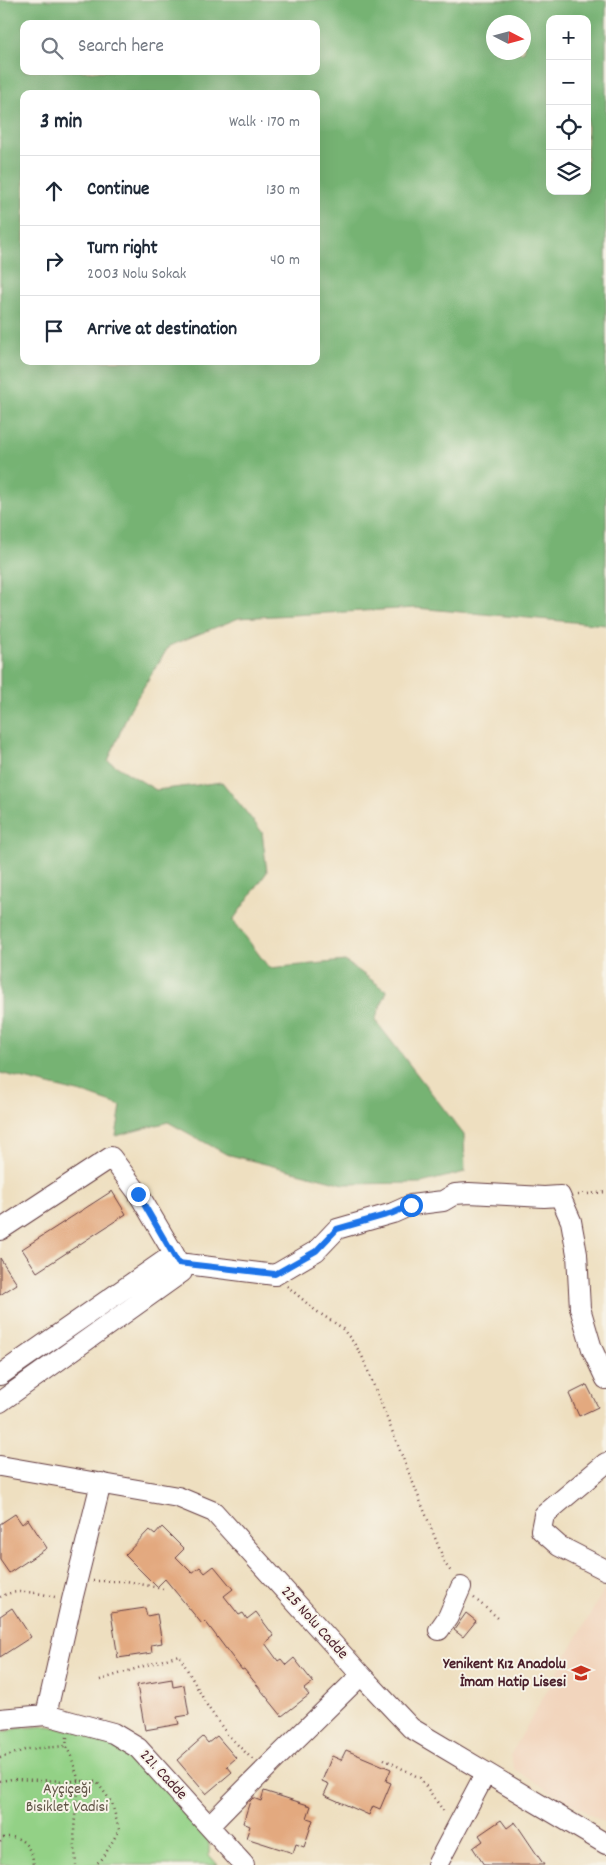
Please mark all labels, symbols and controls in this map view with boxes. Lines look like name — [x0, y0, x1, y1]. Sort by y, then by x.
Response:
north arrow — [486, 15, 531, 60]
map controls — [546, 15, 591, 195]
button: + — [546, 15, 591, 60]
search box — [20, 20, 320, 75]
icon: search — [38, 34, 66, 62]
text: Search here — [78, 34, 164, 61]
button: − — [546, 60, 591, 105]
button: locate — [546, 105, 591, 150]
text: 3 min — [40, 108, 82, 138]
text: Walk · 170 m — [229, 111, 300, 134]
button: layers — [546, 150, 591, 195]
icon: ahead — [40, 177, 68, 205]
text: Continue — [87, 177, 149, 204]
text: 130 m — [266, 179, 300, 202]
text: Turn right — [87, 236, 158, 263]
icon: right — [40, 247, 68, 275]
text: 40 m — [270, 249, 300, 272]
text: 2003 Nolu Sokak — [87, 263, 186, 286]
icon: arrive — [40, 317, 68, 345]
text: Arrive at destination — [87, 317, 237, 344]
route end — [127, 1183, 150, 1206]
route start — [400, 1194, 423, 1217]
street label: 225 Nolu Cadde — [275, 1581, 353, 1665]
place label: Yenikent Kız Anadolu İmam Hatip Lisesi — [442, 1653, 566, 1694]
school or university icon: Yenikent Kız Anadolu İmam Hatip Lisesi — [570, 1662, 592, 1684]
street label: 221. Cadde — [134, 1745, 192, 1805]
park label: Ayçiçeği Bisiklet Vadisi — [26, 1778, 108, 1819]

